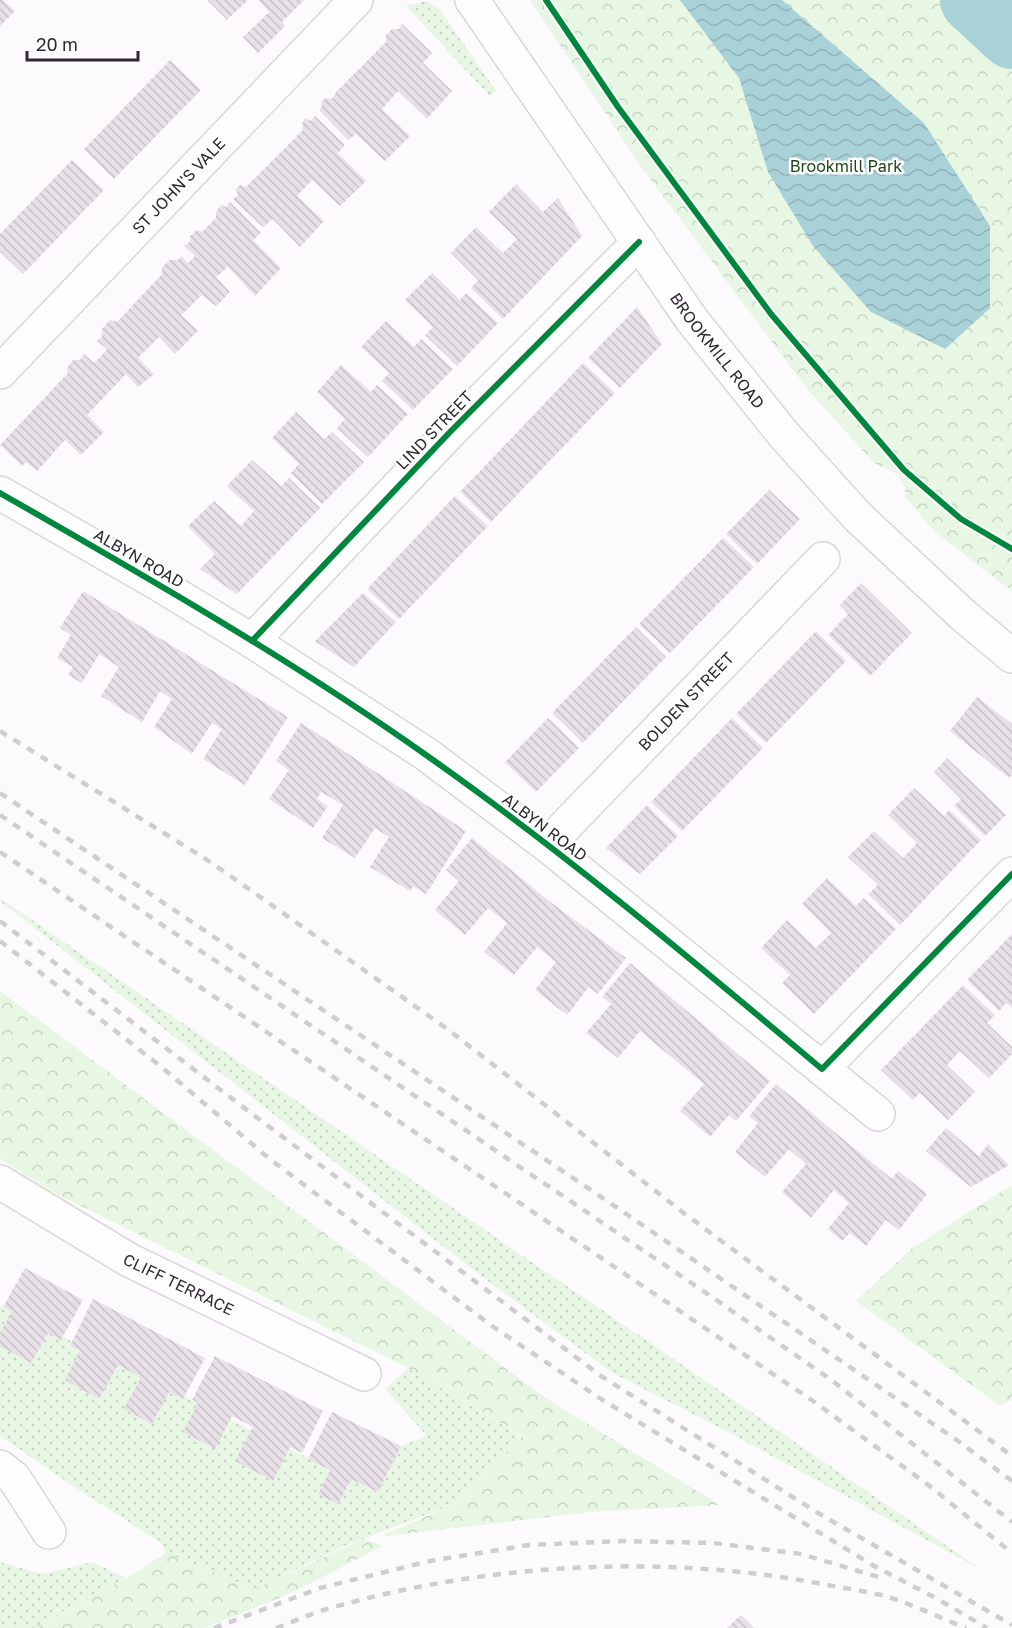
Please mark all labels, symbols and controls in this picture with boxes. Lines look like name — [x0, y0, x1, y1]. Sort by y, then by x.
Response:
scale bar — [27, 24, 138, 62]
text: 20 m — [36, 33, 78, 55]
street label: ST JOHN'S VALE — [128, 133, 229, 238]
park label: Brookmill Park — [790, 156, 902, 176]
street label: BROOKMILL ROAD — [666, 289, 769, 413]
street label: LIND STREET — [391, 386, 477, 474]
street label: ALBYN ROAD — [90, 524, 188, 592]
street label: BOLDEN STREET — [634, 648, 738, 755]
street label: ALBYN ROAD — [499, 789, 591, 865]
street label: CLIFF TERRACE — [120, 1249, 237, 1319]

